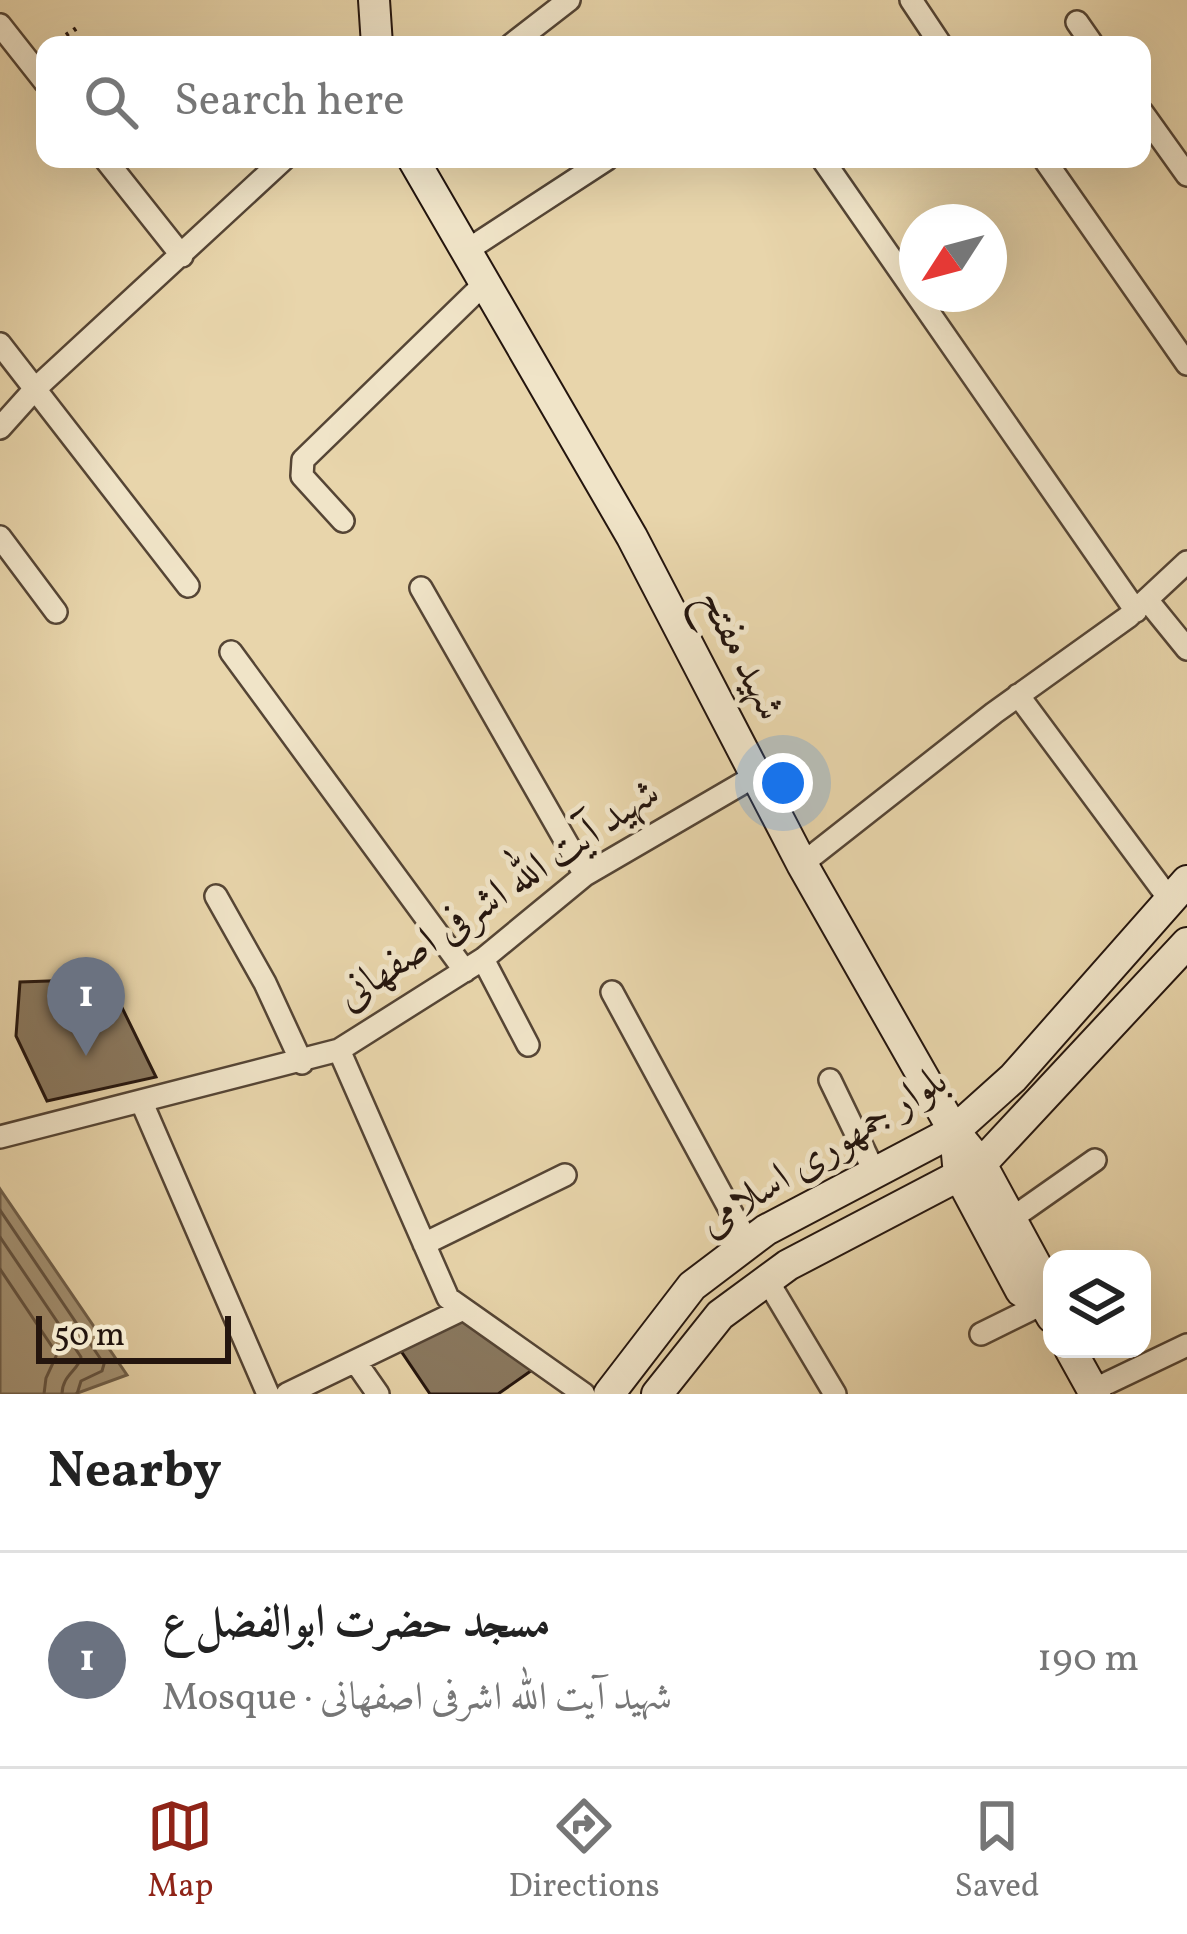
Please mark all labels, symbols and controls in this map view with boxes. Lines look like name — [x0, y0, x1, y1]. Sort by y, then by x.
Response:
search box — [36, 36, 1151, 168]
icon: search — [78, 69, 144, 135]
text: Search here — [174, 71, 405, 134]
north arrow — [899, 204, 1007, 312]
street label: شهید مفتح — [678, 579, 798, 733]
your location — [753, 753, 813, 813]
street label: شهید آیت الله اشرفی اصفهانی — [321, 760, 673, 1026]
pin: 1 — [47, 957, 125, 1056]
street label: بلوار جمهوری اسلامی — [688, 1053, 960, 1253]
map controls — [1043, 1250, 1151, 1358]
button: layers — [1043, 1250, 1151, 1358]
scale bar — [36, 1310, 231, 1363]
text: 50 m — [54, 1314, 125, 1360]
text: Nearby — [48, 1437, 222, 1508]
text: مسجد حضرت ابوالفضل ع — [162, 1593, 551, 1656]
text: 1 — [79, 1633, 95, 1687]
text: 190 m — [1037, 1633, 1139, 1687]
text: Mosque · شهید آیت الله اشرفی اصفهانی — [162, 1672, 672, 1726]
tab: Map — [147, 1793, 214, 1911]
tab: Directions — [508, 1793, 660, 1911]
tab: Saved — [955, 1793, 1040, 1911]

